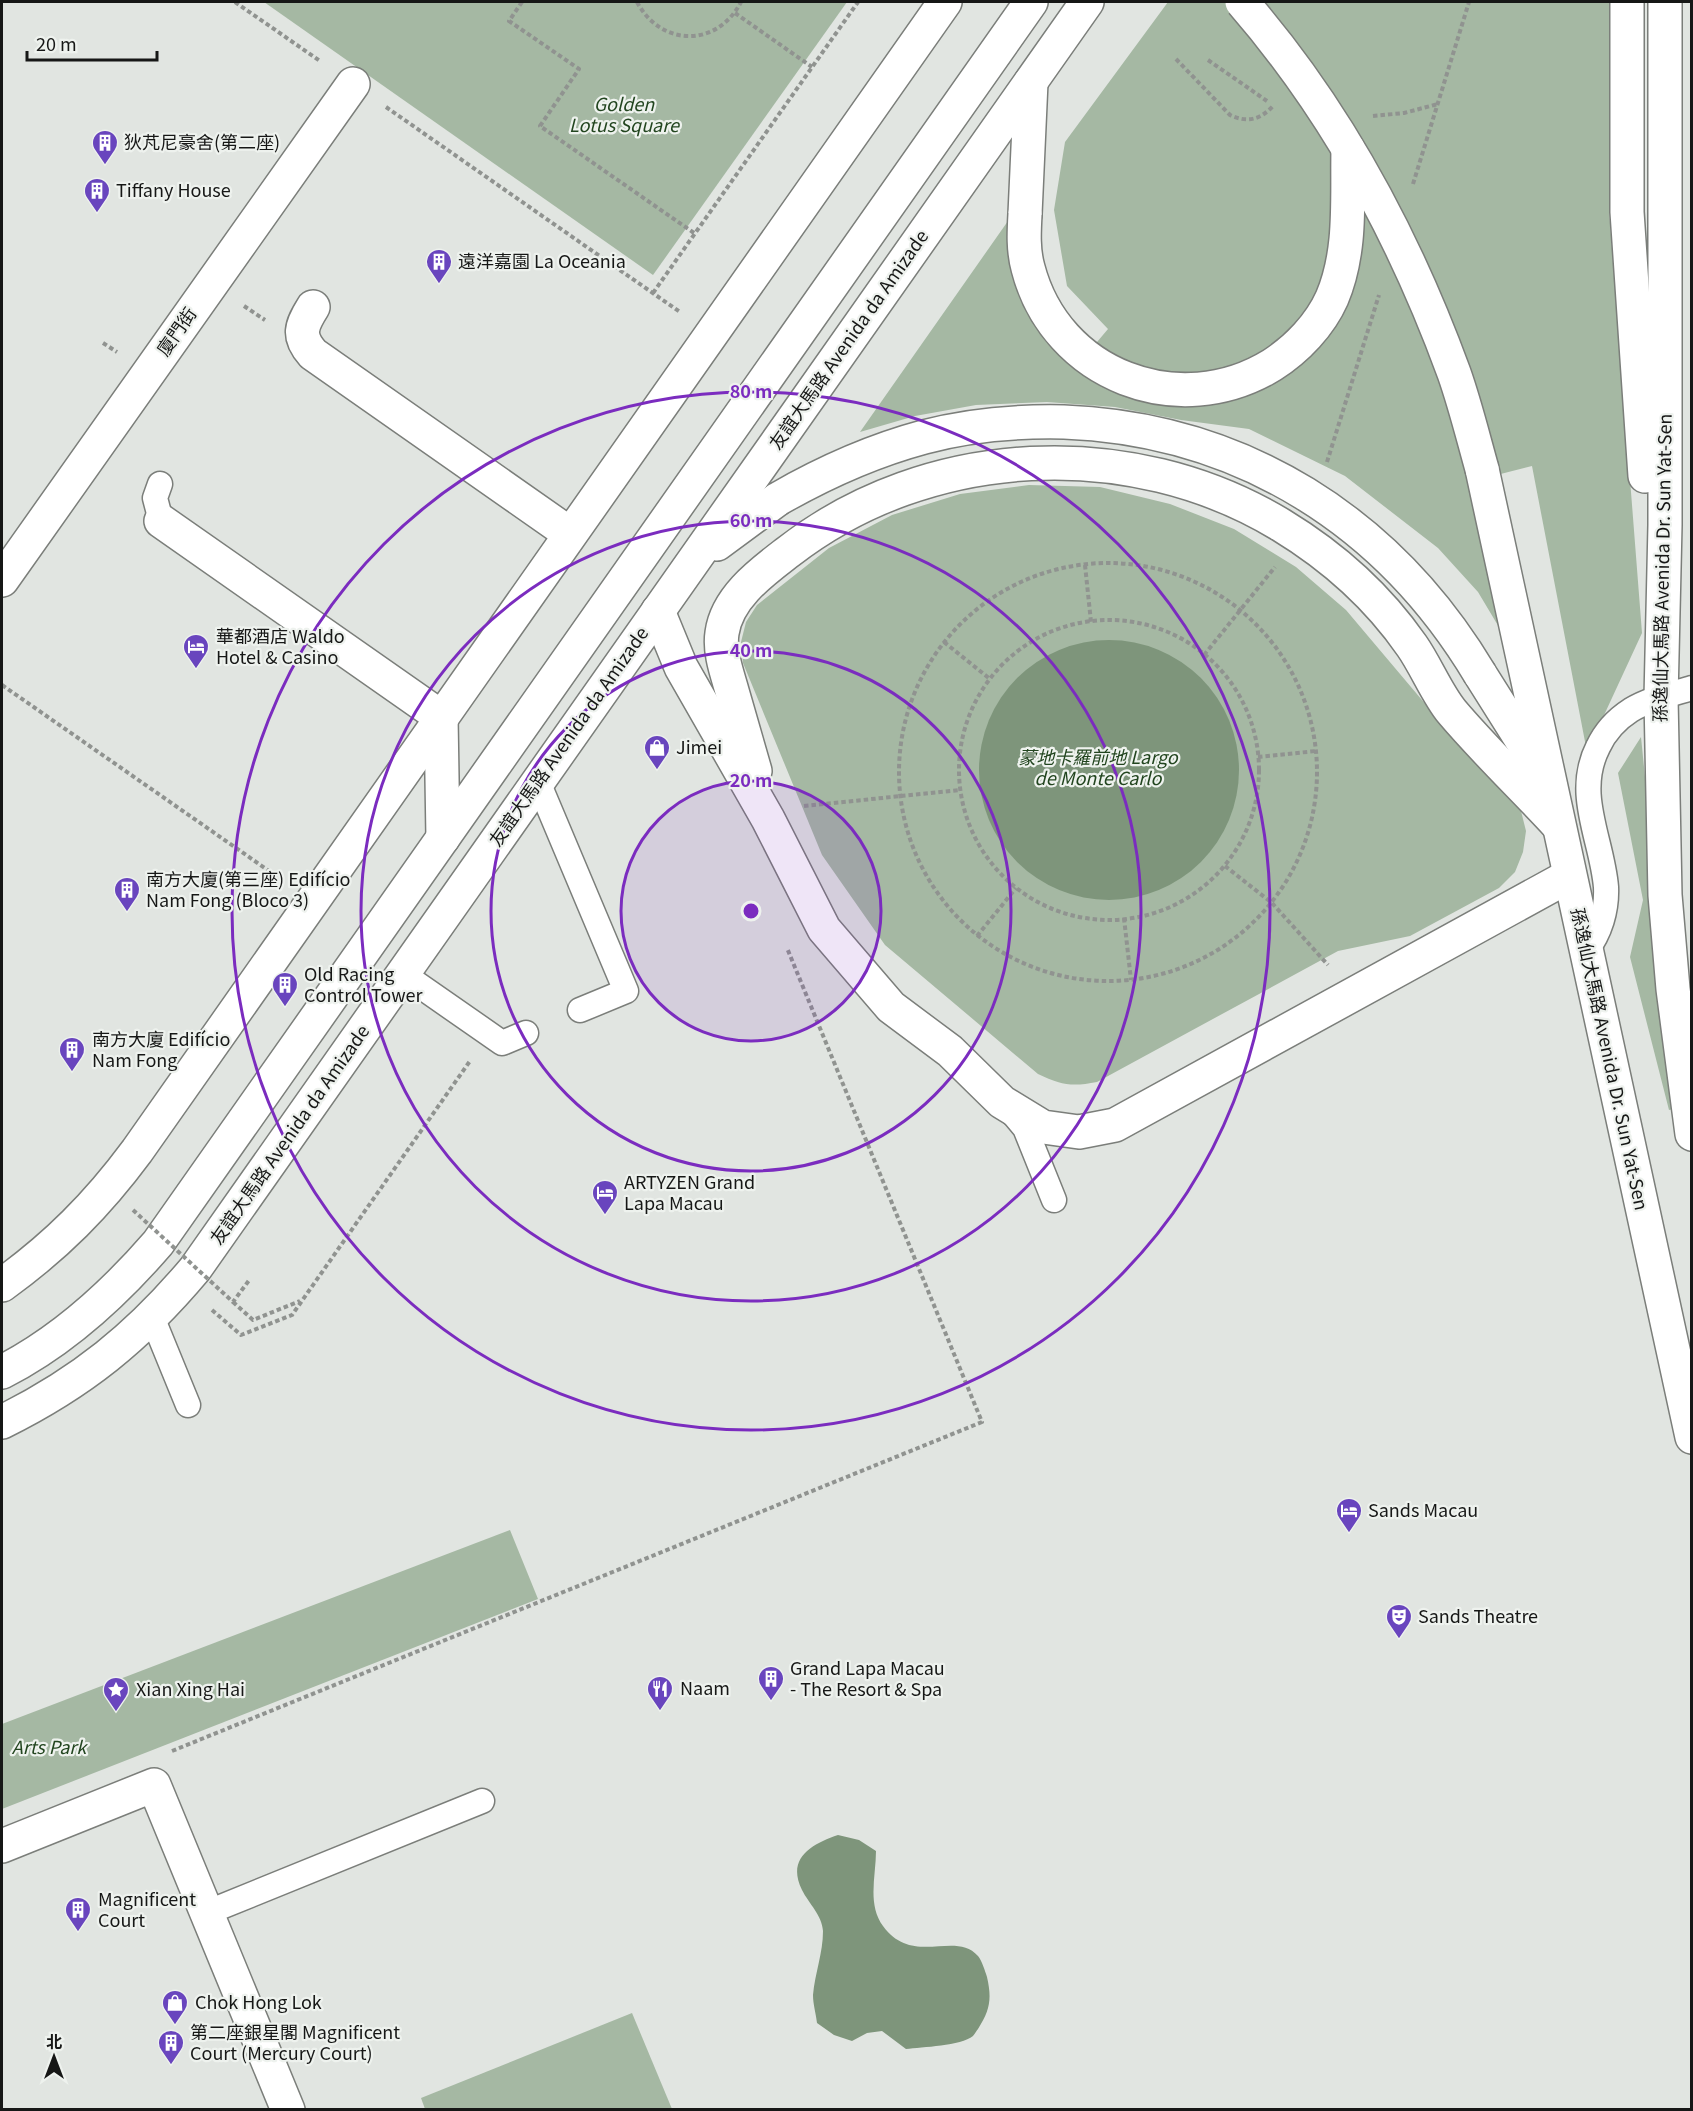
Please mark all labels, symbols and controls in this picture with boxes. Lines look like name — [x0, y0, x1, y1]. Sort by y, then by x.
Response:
scale bar — [27, 24, 158, 62]
text: 20 m — [36, 30, 77, 56]
park label: Golden Lotus Square — [569, 90, 680, 137]
building icon: 狄芃尼豪舍(第二座) — [90, 128, 120, 166]
place label: 狄芃尼豪舍(第二座) — [124, 128, 280, 154]
building icon: Tiffany House — [82, 176, 112, 214]
place label: Tiffany House — [116, 176, 231, 202]
street label: 友誼大馬路 Avenida da Amizade — [761, 224, 933, 454]
building icon: 遠洋嘉園 La Oceania — [424, 247, 454, 285]
place label: 遠洋嘉園 La Oceania — [458, 247, 626, 273]
street label: 廈門街 — [149, 301, 201, 360]
text: 80 m — [730, 377, 772, 403]
street label: 孫逸仙大馬路 Avenida Dr. Sun Yat-Sen — [1645, 413, 1677, 723]
text: 60 m — [730, 506, 772, 532]
street label: 友誼大馬路 Avenida da Amizade — [481, 621, 653, 851]
place label: 華都酒店 Waldo Hotel & Casino — [216, 622, 345, 669]
hotel icon: 華都酒店 Waldo Hotel & Casino — [181, 632, 211, 670]
text: 40 m — [730, 636, 772, 662]
shop icon: Jimei — [642, 733, 672, 771]
place label: Jimei — [676, 733, 722, 759]
park label: 蒙地卡羅前地 Largo de Monte Carlo — [1018, 743, 1179, 790]
text: 20 m — [730, 766, 772, 792]
place label: 南方大廈(第三座) Edifício Nam Fong (Bloco 3) — [146, 865, 351, 912]
building icon: 南方大廈(第三座) Edifício Nam Fong (Bloco 3) — [112, 875, 142, 913]
centre of rings — [741, 901, 761, 921]
street label: 孫逸仙大馬路 Avenida Dr. Sun Yat-Sen — [1566, 905, 1656, 1212]
place label: Old Racing Control Tower — [304, 960, 423, 1007]
building icon: Old Racing Control Tower — [270, 970, 300, 1008]
street label: 友誼大馬路 Avenida da Amizade — [202, 1019, 374, 1249]
place label: 南方大廈 Edifício Nam Fong — [92, 1025, 230, 1072]
building icon: 南方大廈 Edifício Nam Fong — [57, 1035, 87, 1073]
place label: ARTYZEN Grand Lapa Macau — [624, 1168, 755, 1215]
hotel icon: ARTYZEN Grand Lapa Macau — [590, 1178, 620, 1216]
hotel icon: Sands Macau — [1334, 1496, 1364, 1534]
place label: Sands Macau — [1368, 1496, 1478, 1522]
theatre icon: Sands Theatre — [1384, 1602, 1414, 1640]
place label: Sands Theatre — [1418, 1602, 1538, 1628]
place label: Grand Lapa Macau - The Resort & Spa — [790, 1654, 945, 1701]
building icon: Grand Lapa Macau - The Resort & Spa — [756, 1664, 786, 1702]
restaurant icon: Naam — [645, 1674, 675, 1712]
place label: Naam — [680, 1674, 730, 1700]
place icon: Xian Xing Hai — [101, 1675, 131, 1713]
place label: Xian Xing Hai — [136, 1675, 245, 1701]
park label: Arts Park — [12, 1733, 88, 1759]
place label: Magnificent Court — [98, 1885, 196, 1932]
building icon: Magnificent Court — [63, 1895, 93, 1933]
shop icon: Chok Hong Lok — [160, 1988, 190, 2026]
place label: Chok Hong Lok — [195, 1988, 322, 2014]
place label: 第二座銀星閣 Magnificent Court (Mercury Court) — [190, 2018, 400, 2065]
north arrow — [24, 2027, 84, 2087]
building icon: 第二座銀星閣 Magnificent Court (Mercury Court) — [156, 2028, 186, 2066]
text: 北 — [46, 2029, 62, 2053]

